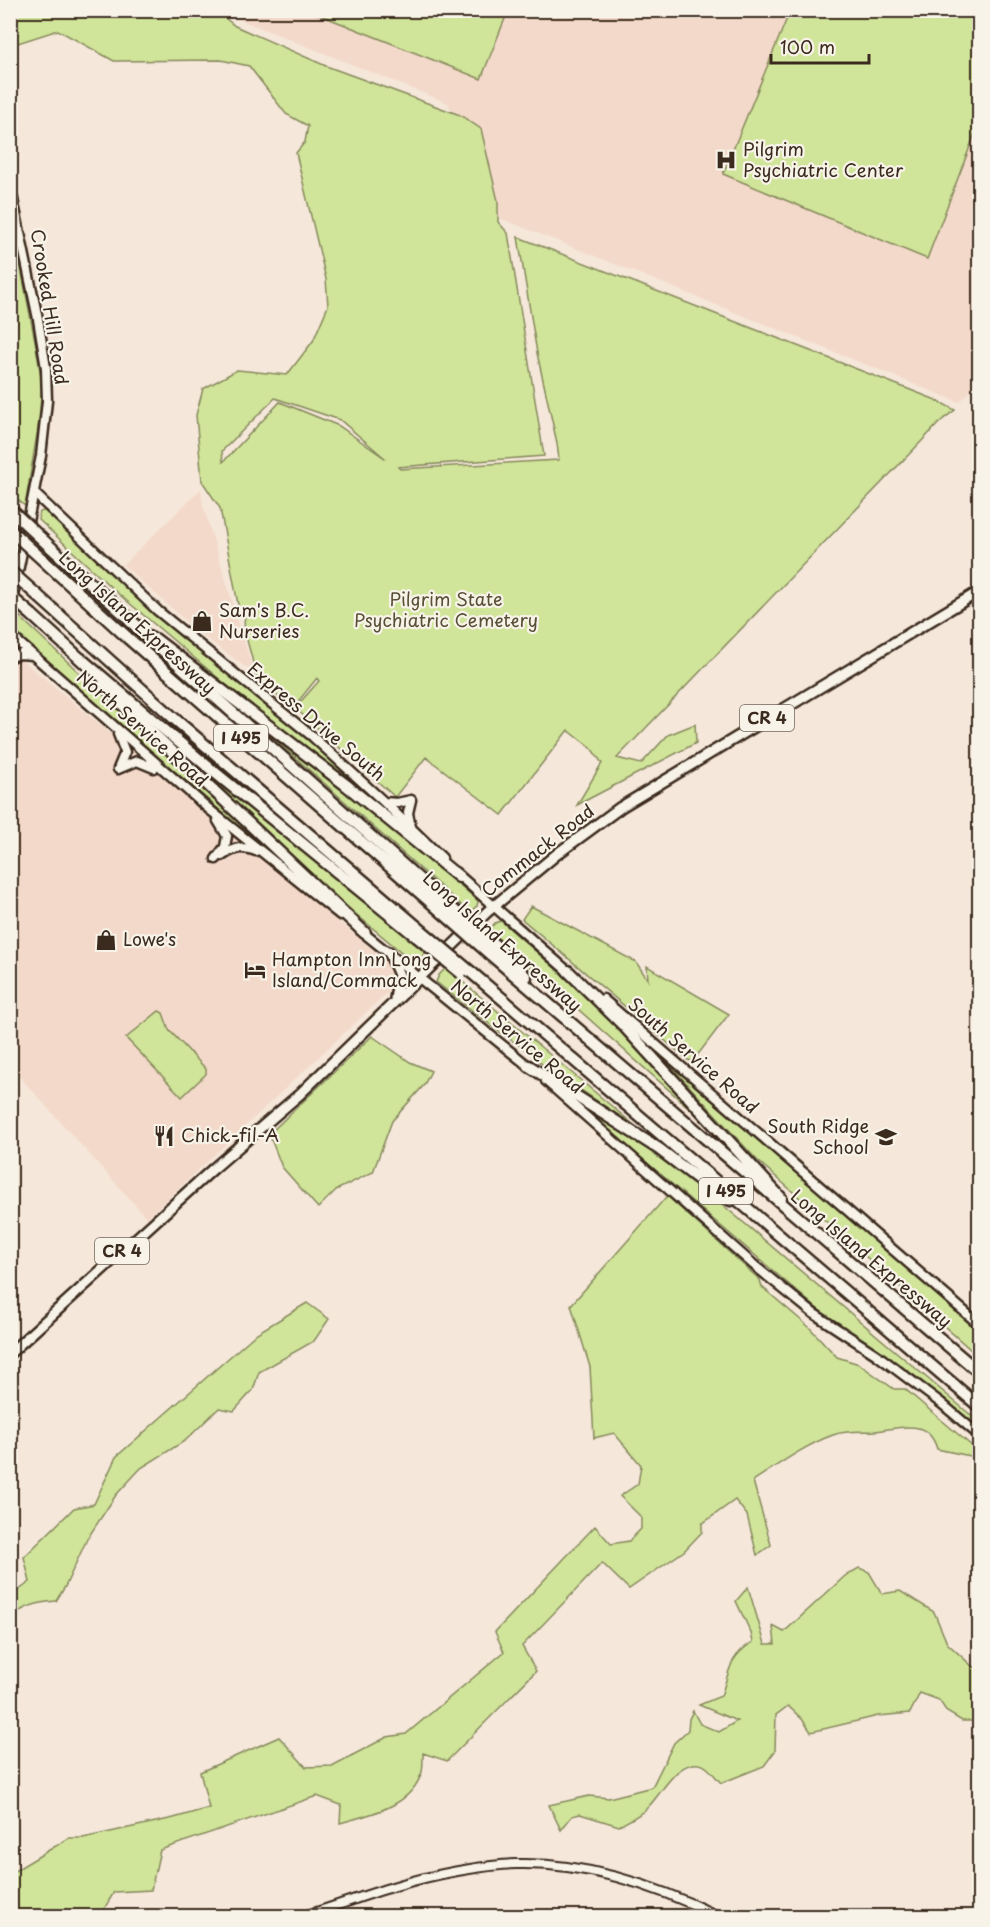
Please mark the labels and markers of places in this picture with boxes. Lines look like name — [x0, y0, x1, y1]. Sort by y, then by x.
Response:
place label: Pilgrim Psychiatric Center — [743, 135, 904, 183]
hospital icon: Pilgrim Psychiatric Center — [714, 148, 738, 172]
place label: Sam's B.C. Nurseries — [219, 596, 309, 644]
shop icon: Sam's B.C. Nurseries — [190, 609, 214, 633]
place label: Lowe's — [123, 925, 176, 952]
shop icon: Lowe's — [94, 928, 118, 952]
place label: Hampton Inn Long Island/Commack — [272, 945, 432, 993]
hotel icon: Hampton Inn Long Island/Commack — [243, 958, 267, 982]
place label: South Ridge School — [767, 1112, 869, 1160]
place label: Chick-fil-A — [181, 1121, 279, 1148]
restaurant icon: Chick-fil-A — [152, 1124, 176, 1148]
school or university icon: South Ridge School — [874, 1125, 898, 1149]

